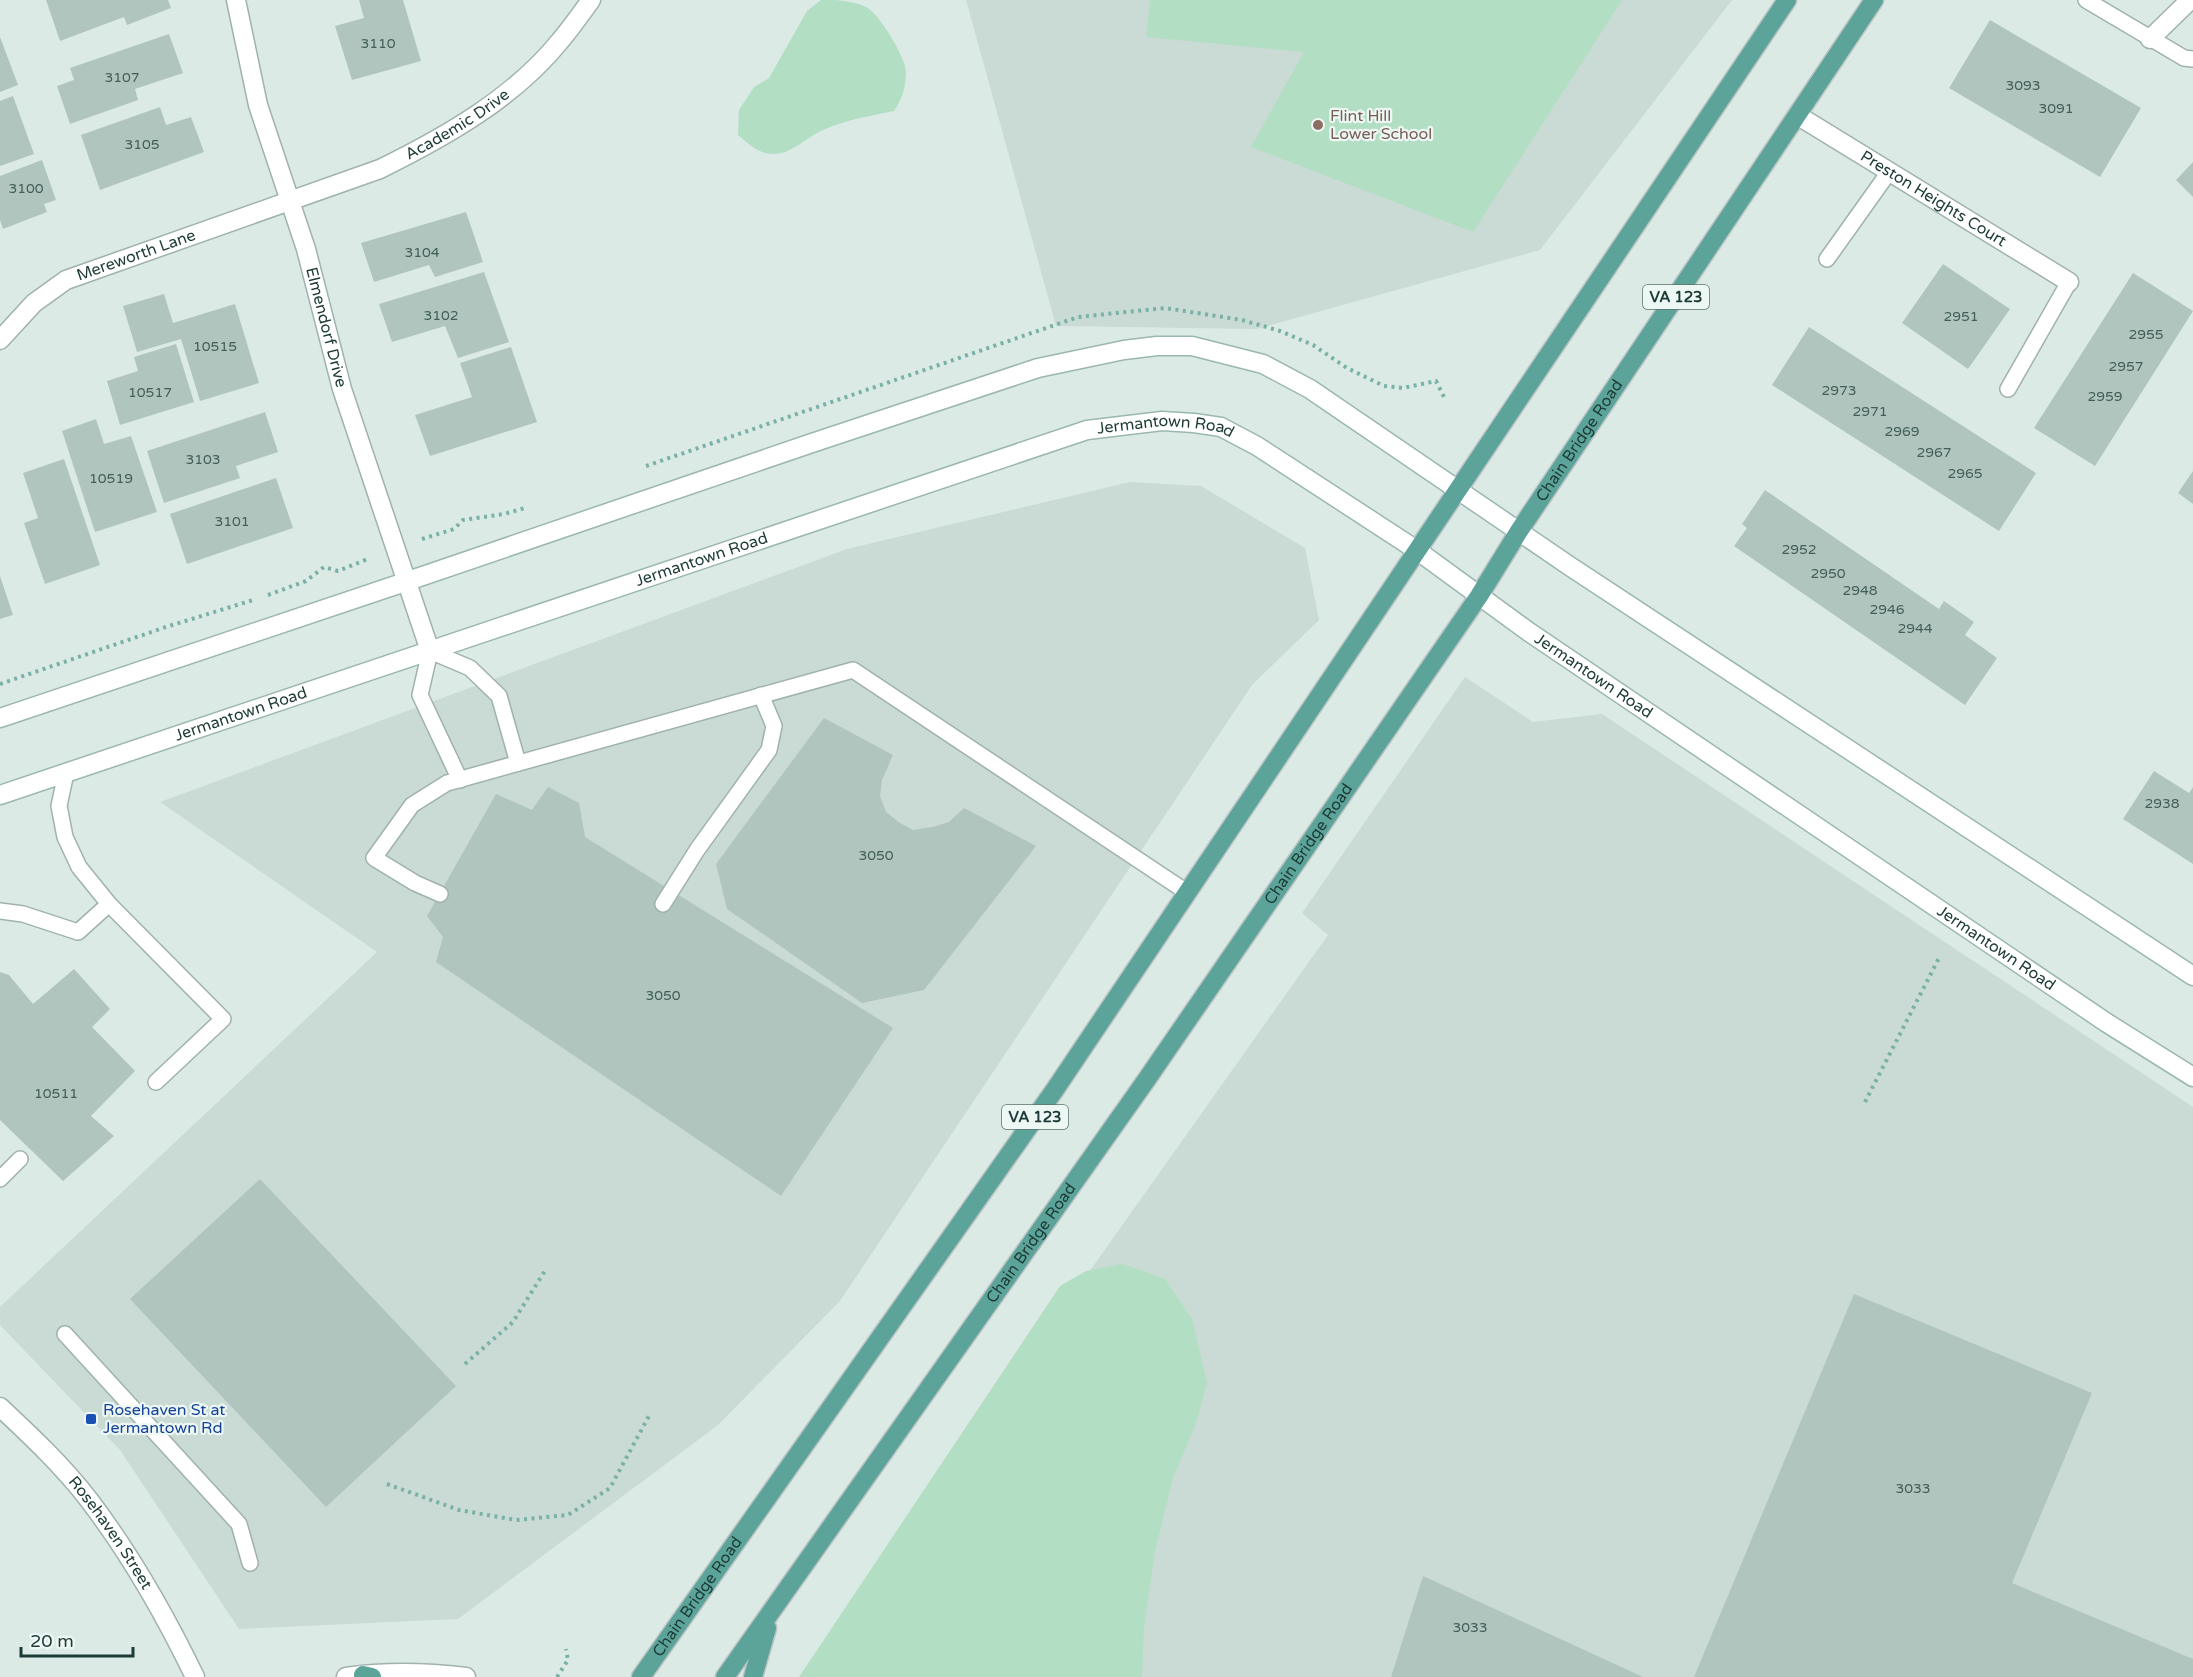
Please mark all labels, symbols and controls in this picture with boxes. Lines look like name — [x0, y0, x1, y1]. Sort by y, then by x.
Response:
house number: 3110 — [360, 35, 396, 52]
house number: 3107 — [104, 69, 140, 86]
house number: 3093 — [2005, 77, 2041, 94]
street label: Academic Drive — [402, 84, 514, 165]
house number: 3091 — [2038, 100, 2074, 117]
place label: Flint Hill Lower School — [1330, 106, 1432, 144]
marker: Flint Hill Lower School — [1311, 118, 1325, 132]
house number: 3105 — [124, 136, 160, 153]
street label: Preston Heights Court — [1857, 146, 2010, 251]
house number: 3100 — [8, 180, 44, 197]
street label: Mereworth Lane — [74, 225, 198, 285]
house number: 3104 — [404, 244, 440, 261]
street label: Elmendorf Drive — [301, 265, 351, 390]
road number: VA 123 — [1643, 285, 1709, 309]
house number: 3102 — [423, 307, 459, 324]
house number: 2951 — [1943, 308, 1979, 325]
house number: 2955 — [2128, 326, 2164, 343]
house number: 10515 — [193, 338, 237, 355]
house number: 2957 — [2108, 358, 2144, 375]
street label: Chain Bridge Road — [1531, 376, 1627, 505]
house number: 2973 — [1821, 382, 1857, 399]
house number: 10517 — [128, 384, 172, 401]
house number: 2959 — [2087, 388, 2123, 405]
house number: 2971 — [1852, 403, 1888, 420]
street label: Jermantown Road — [1096, 411, 1238, 442]
house number: 2969 — [1884, 423, 1920, 440]
house number: 2967 — [1916, 444, 1952, 461]
house number: 3103 — [185, 451, 221, 468]
house number: 2965 — [1947, 465, 1983, 482]
house number: 10519 — [89, 470, 133, 487]
house number: 3101 — [214, 513, 250, 530]
street label: Jermantown Road — [633, 528, 770, 591]
house number: 2952 — [1781, 541, 1817, 558]
house number: 2950 — [1810, 565, 1846, 582]
house number: 2948 — [1842, 582, 1878, 599]
house number: 2946 — [1869, 601, 1905, 618]
house number: 2944 — [1897, 620, 1933, 637]
street label: Jermantown Road — [1531, 629, 1657, 723]
street label: Jermantown Road — [172, 683, 310, 746]
street label: Chain Bridge Road — [1260, 780, 1357, 908]
house number: 2938 — [2144, 795, 2180, 812]
house number: 3050 — [858, 847, 894, 864]
street label: Jermantown Road — [1933, 901, 2059, 995]
house number: 3050 — [645, 987, 681, 1004]
house number: 10511 — [34, 1085, 78, 1102]
road number: VA 123 — [1002, 1105, 1068, 1129]
street label: Chain Bridge Road — [982, 1179, 1080, 1307]
place label: Rosehaven St at Jermantown Rd — [103, 1400, 225, 1438]
marker: Rosehaven St at Jermantown Rd — [84, 1412, 98, 1426]
street label: Rosehaven Street — [64, 1472, 156, 1593]
house number: 3033 — [1895, 1480, 1931, 1497]
street label: Chain Bridge Road — [648, 1533, 747, 1661]
house number: 3033 — [1452, 1619, 1488, 1636]
scale bar — [21, 1620, 134, 1658]
text: 20 m — [30, 1630, 74, 1652]

